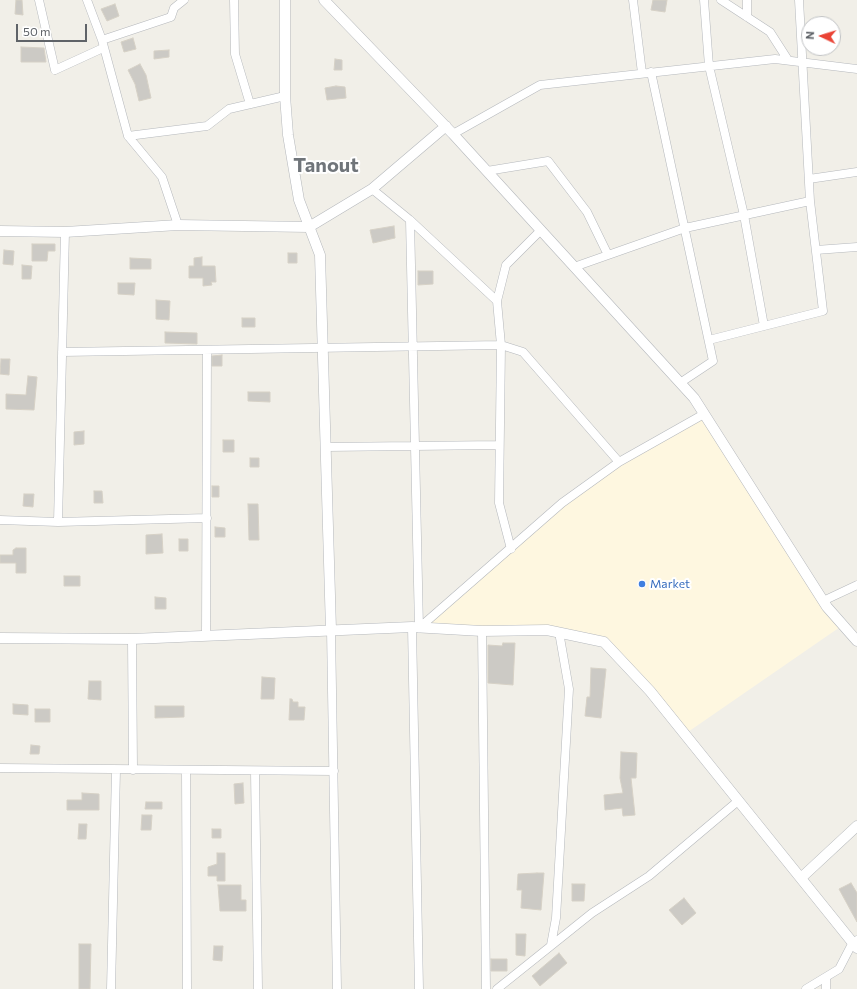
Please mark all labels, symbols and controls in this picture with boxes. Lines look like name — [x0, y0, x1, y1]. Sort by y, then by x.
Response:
scale bar — [18, 16, 89, 42]
north arrow — [801, 16, 841, 56]
text: 50 m — [23, 24, 51, 38]
text: N — [803, 31, 816, 40]
district label: Tanout — [293, 153, 359, 177]
place label: Market — [650, 577, 690, 591]
marker: Market — [637, 579, 647, 589]

